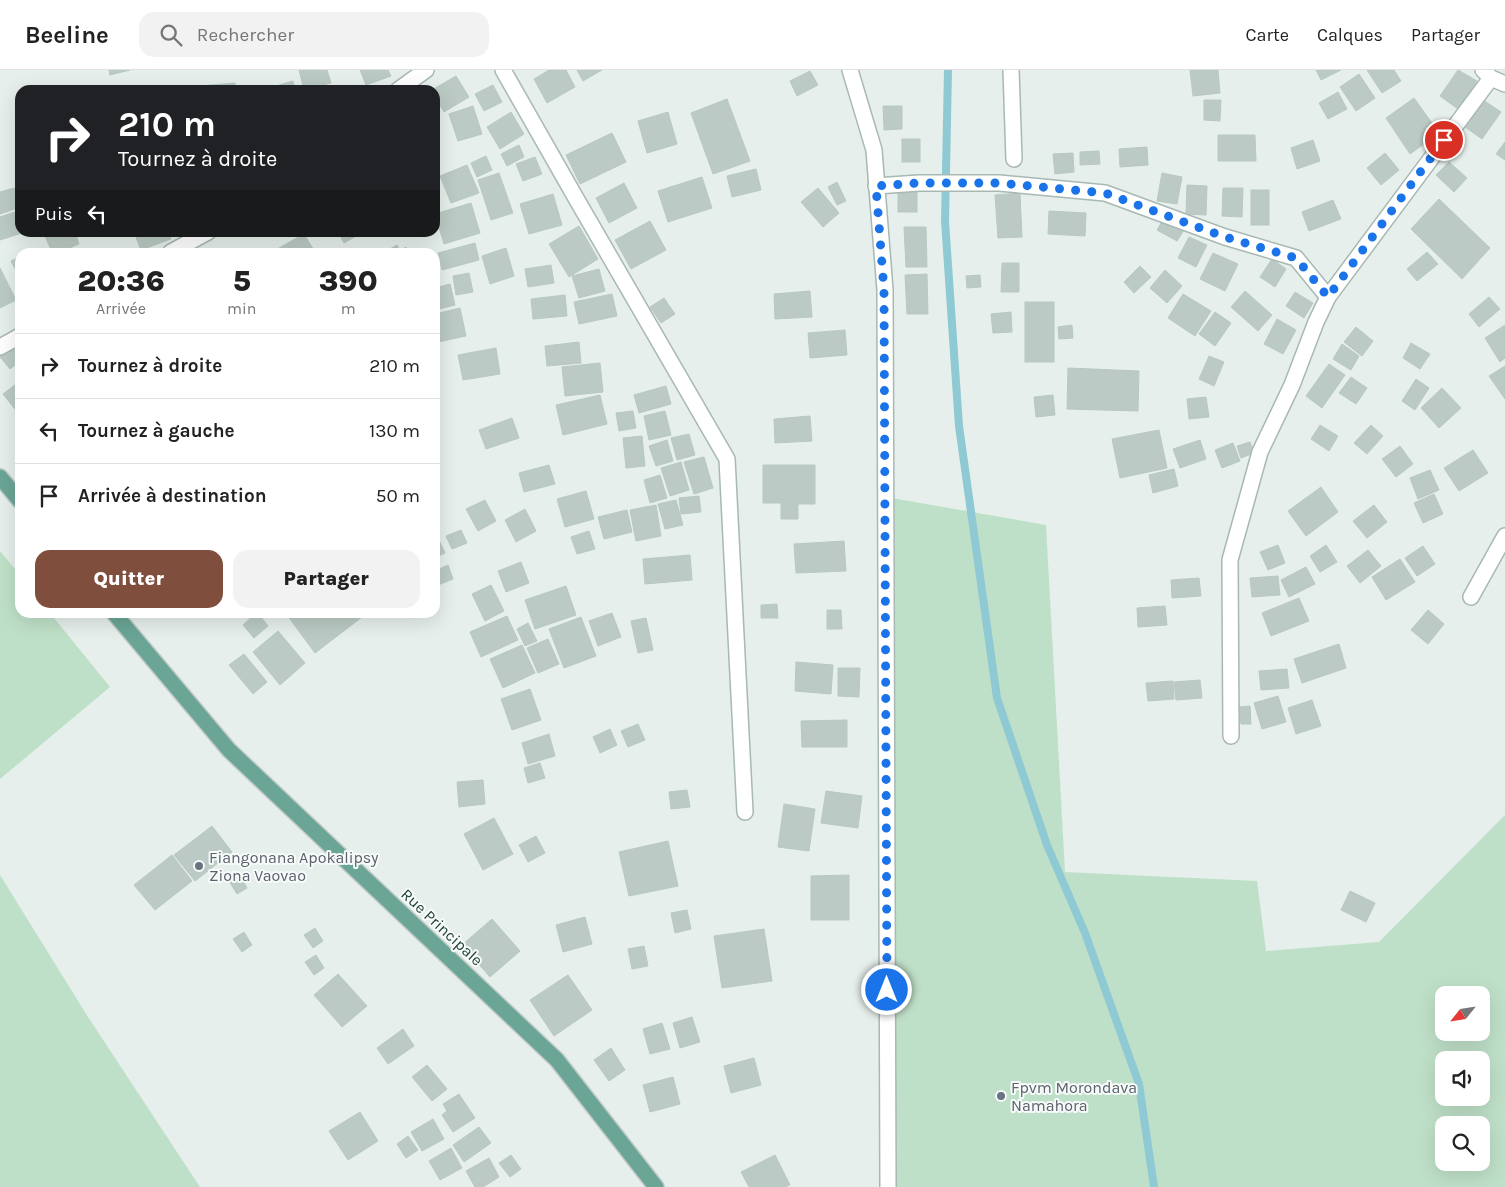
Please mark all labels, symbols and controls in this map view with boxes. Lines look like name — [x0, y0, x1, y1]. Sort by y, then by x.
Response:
search box — [139, 12, 489, 57]
text: Beeline — [25, 21, 109, 49]
icon: search — [157, 21, 185, 49]
text: Rechercher — [197, 24, 294, 46]
text: Carte — [1245, 24, 1289, 46]
text: Calques — [1317, 24, 1383, 46]
text: Partager — [1411, 24, 1480, 46]
text: 210 m — [118, 104, 216, 145]
icon: right — [35, 105, 100, 170]
pin — [1423, 119, 1465, 161]
icon: arrive — [1430, 126, 1458, 154]
text: Tournez à droite — [118, 146, 277, 172]
icon: left — [83, 200, 111, 228]
text: Puis — [35, 203, 73, 225]
text: 20:36 — [77, 263, 165, 299]
text: 5 — [233, 263, 251, 299]
text: 390 — [319, 263, 378, 299]
text: Arrivée — [96, 299, 146, 318]
text: min — [227, 299, 256, 318]
text: m — [341, 299, 356, 318]
icon: right — [35, 352, 63, 380]
text: Tournez à droite — [78, 355, 222, 377]
text: 210 m — [369, 355, 420, 377]
icon: left — [35, 417, 63, 445]
text: Tournez à gauche — [78, 420, 235, 442]
text: 130 m — [369, 420, 420, 442]
icon: arrive — [35, 482, 63, 510]
text: Arrivée à destination — [78, 485, 267, 507]
text: 50 m — [376, 485, 420, 507]
button: Quitter — [35, 550, 223, 608]
button: Partager — [233, 550, 420, 608]
place label: Fiangonana Apokalipsy Ziona Vaovao — [209, 848, 379, 885]
marker: Fiangonana Apokalipsy Ziona Vaovao — [193, 860, 205, 872]
street label: Rue Principale — [397, 884, 487, 970]
position arrow — [860, 963, 912, 1015]
north arrow — [1435, 986, 1490, 1041]
map controls — [1435, 986, 1490, 1171]
button: sound — [1435, 1051, 1490, 1106]
place label: Fpvm Morondava Namahora — [1011, 1078, 1137, 1115]
marker: Fpvm Morondava Namahora — [995, 1090, 1007, 1102]
button: search — [1435, 1116, 1490, 1171]

